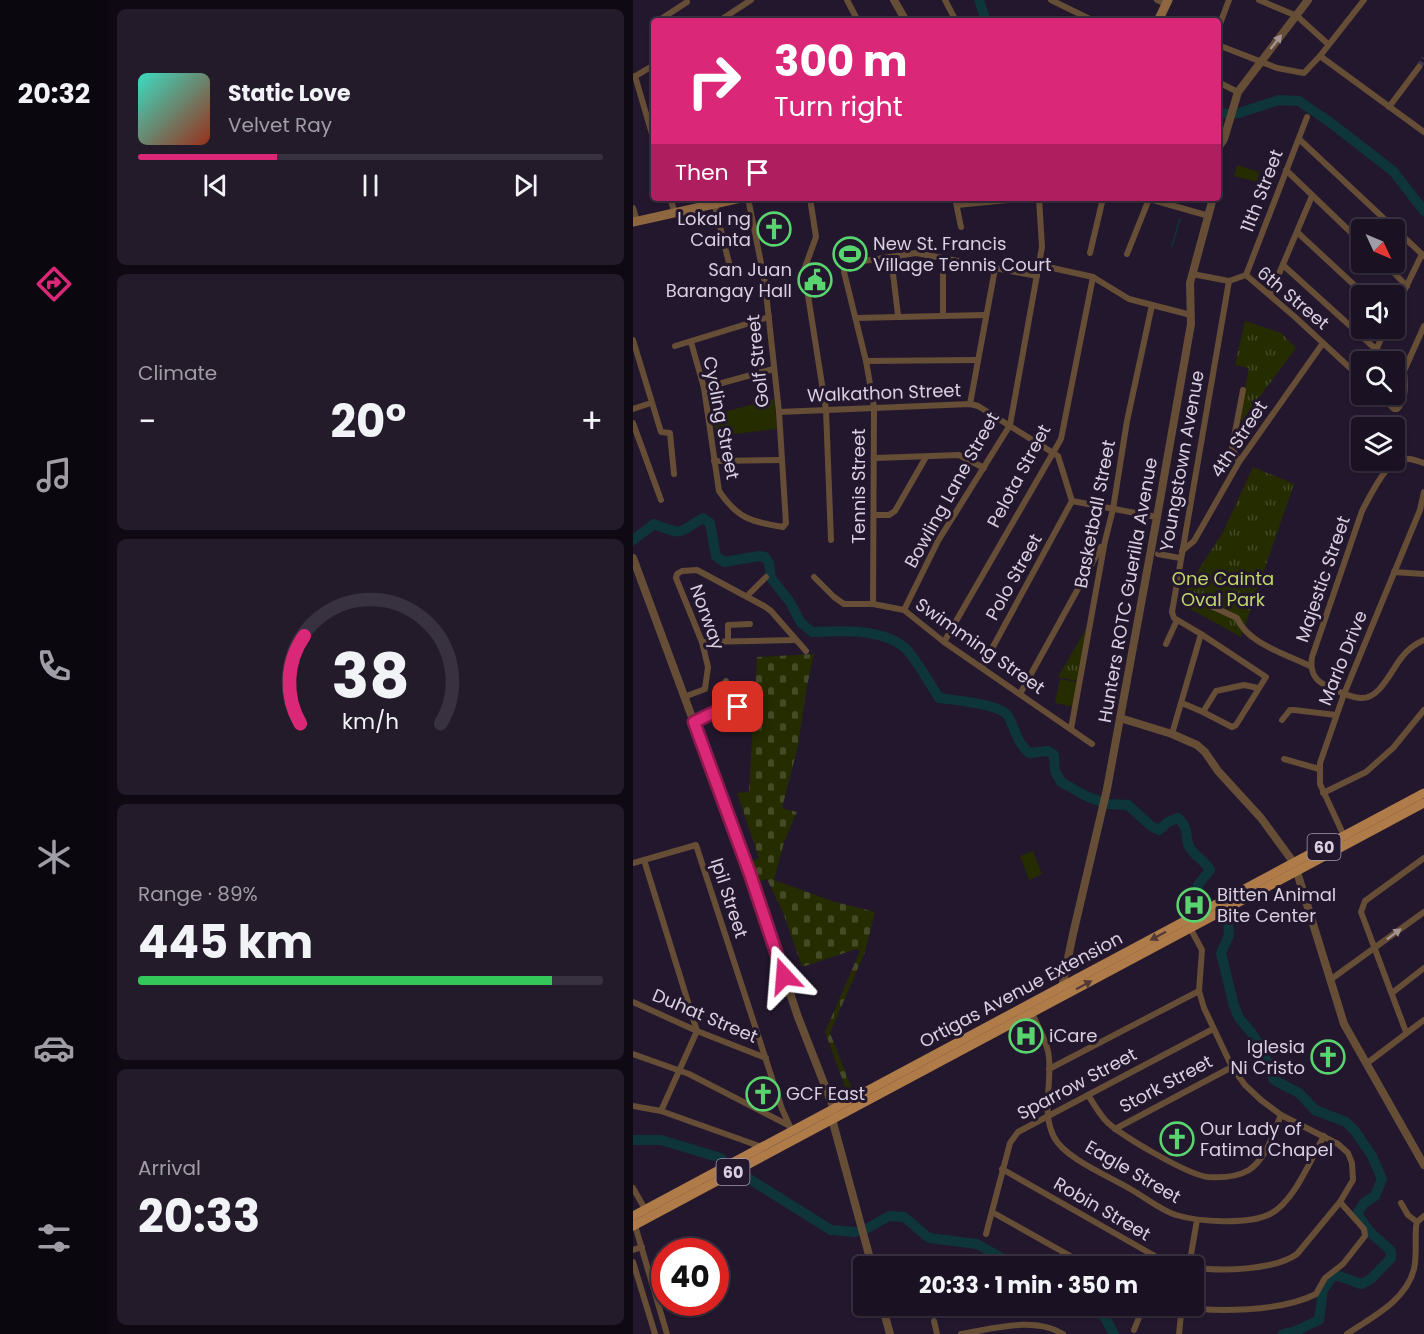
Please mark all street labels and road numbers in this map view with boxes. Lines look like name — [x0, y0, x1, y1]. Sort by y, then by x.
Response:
street label: 11th Street — [1234, 146, 1289, 236]
street label: 6th Street — [1252, 260, 1335, 335]
street label: Golf Street — [740, 313, 775, 409]
street label: Cycling Street — [697, 354, 746, 482]
street label: Youngstown Avenue — [1153, 368, 1210, 553]
street label: Walkathon Street — [806, 377, 961, 408]
street label: 4th Street — [1204, 395, 1273, 482]
street label: Bowling Lane Street — [898, 407, 1005, 572]
street label: Pelota Street — [981, 420, 1056, 532]
street label: Tennis Street — [846, 428, 871, 544]
street label: Basketball Street — [1068, 438, 1121, 590]
street label: Hunters ROTC Guerilla Avenue — [1092, 455, 1163, 724]
street label: Majestic Street — [1289, 512, 1356, 645]
street label: Polo Street — [980, 529, 1048, 625]
street label: Norway — [684, 581, 731, 653]
street label: Swimming Street — [911, 592, 1050, 700]
street label: Marlo Drive — [1312, 607, 1373, 709]
road number: 60 — [1307, 834, 1341, 860]
street label: Ipil Street — [705, 855, 754, 941]
street label: Ortigas Avenue Extension — [915, 925, 1127, 1054]
street label: Duhat Street — [649, 982, 762, 1049]
street label: Sparrow Street — [1013, 1042, 1141, 1126]
street label: Stork Street — [1115, 1049, 1217, 1119]
street label: Eagle Street — [1081, 1134, 1186, 1209]
road number: 60 — [717, 1159, 749, 1185]
street label: Robin Street — [1049, 1171, 1155, 1246]

